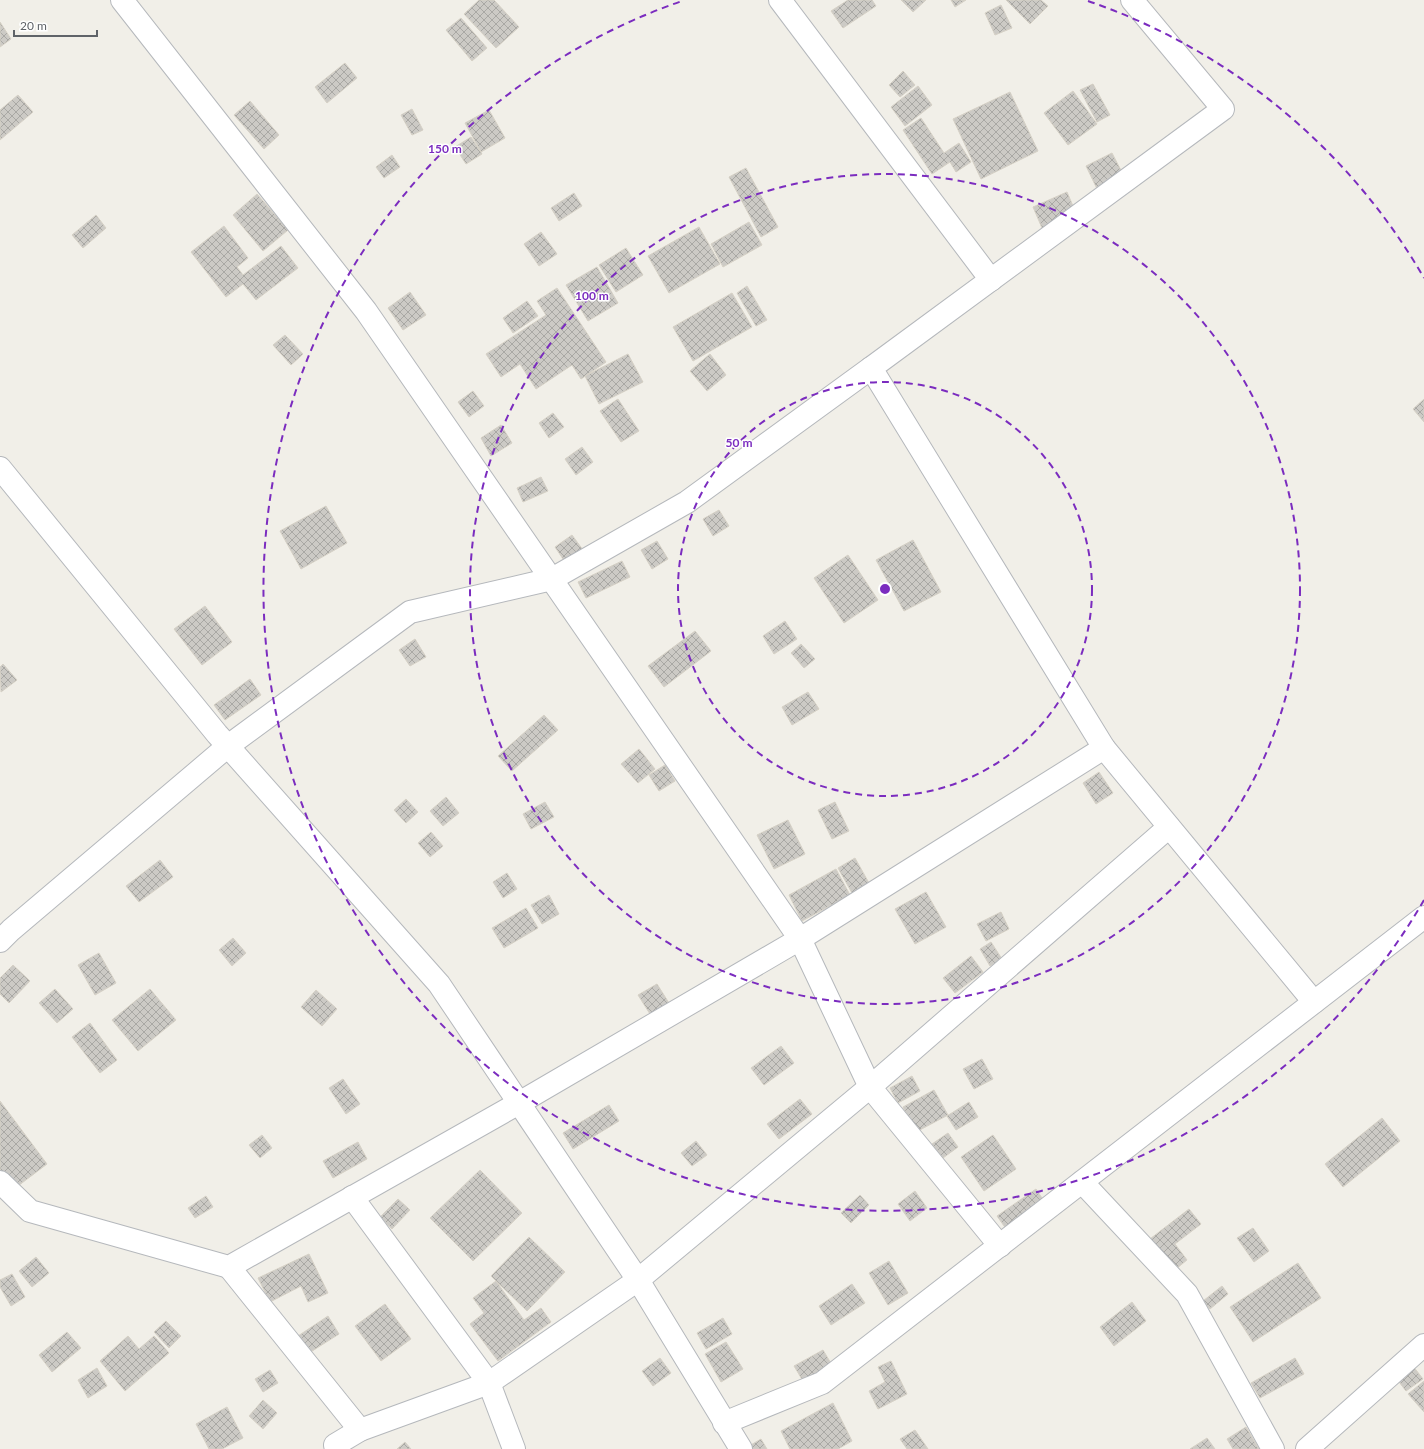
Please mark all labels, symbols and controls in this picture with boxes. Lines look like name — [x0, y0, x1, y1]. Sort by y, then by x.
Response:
scale bar — [14, 12, 97, 38]
text: 20 m — [20, 18, 47, 33]
text: 150 m — [428, 141, 462, 156]
text: 100 m — [575, 288, 609, 303]
text: 50 m — [726, 435, 752, 450]
centre of rings — [878, 582, 892, 596]

